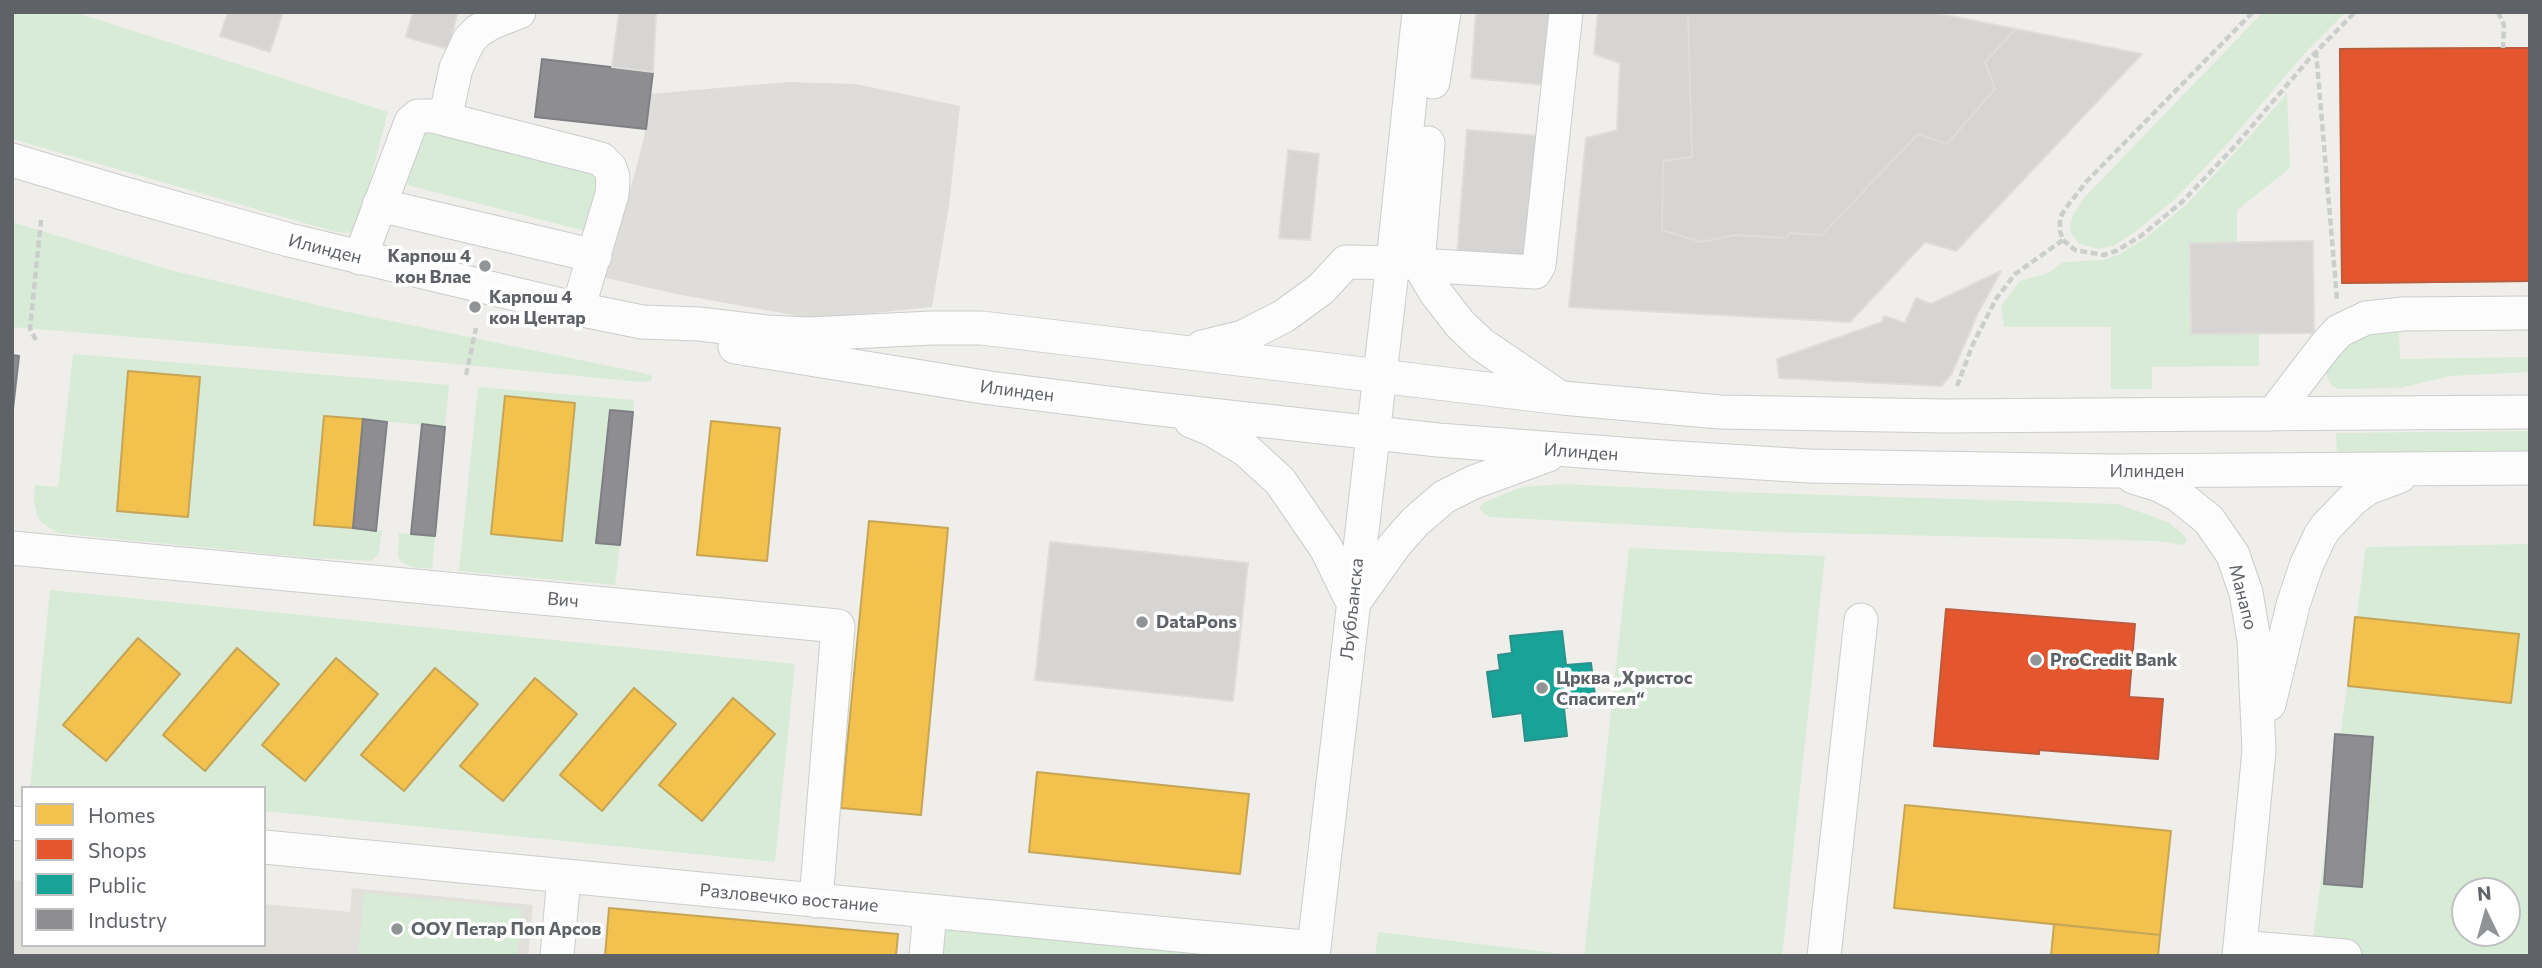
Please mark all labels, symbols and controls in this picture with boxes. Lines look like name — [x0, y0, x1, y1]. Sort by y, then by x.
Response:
street label: Илинден — [286, 229, 364, 269]
place label: Карпош 4 кон Влае — [388, 245, 471, 288]
marker: Карпош 4 кон Влае — [477, 258, 493, 274]
place label: Карпош 4 кон Центар — [489, 286, 586, 328]
marker: Карпош 4 кон Центар — [467, 299, 483, 315]
street label: Илинден — [979, 376, 1055, 406]
street label: Илинден — [1543, 439, 1619, 465]
street label: Илинден — [2110, 460, 2184, 482]
street label: Љубљанска — [1336, 557, 1368, 661]
street label: Манапо — [2224, 562, 2262, 632]
street label: Вич — [546, 588, 580, 612]
place label: DataPons — [1156, 611, 1237, 633]
marker: DataPons — [1134, 614, 1150, 630]
place label: ProCredit Bank — [2050, 649, 2177, 671]
marker: ProCredit Bank — [2028, 652, 2044, 668]
place label: Црква „Христос Спасител“ — [1556, 667, 1692, 710]
marker: Црква „Христос Спасител“ — [1534, 680, 1550, 696]
legend — [21, 786, 266, 947]
text: Homes — [88, 802, 155, 827]
text: Shops — [88, 837, 147, 862]
text: Public — [88, 872, 146, 897]
north arrow — [2451, 877, 2521, 947]
street label: Разловечко востание — [699, 879, 879, 917]
text: N — [2476, 880, 2492, 905]
text: Industry — [88, 907, 167, 932]
place label: ООУ Петар Поп Арсов — [411, 918, 601, 940]
marker: ООУ Петар Поп Арсов — [389, 921, 405, 937]

